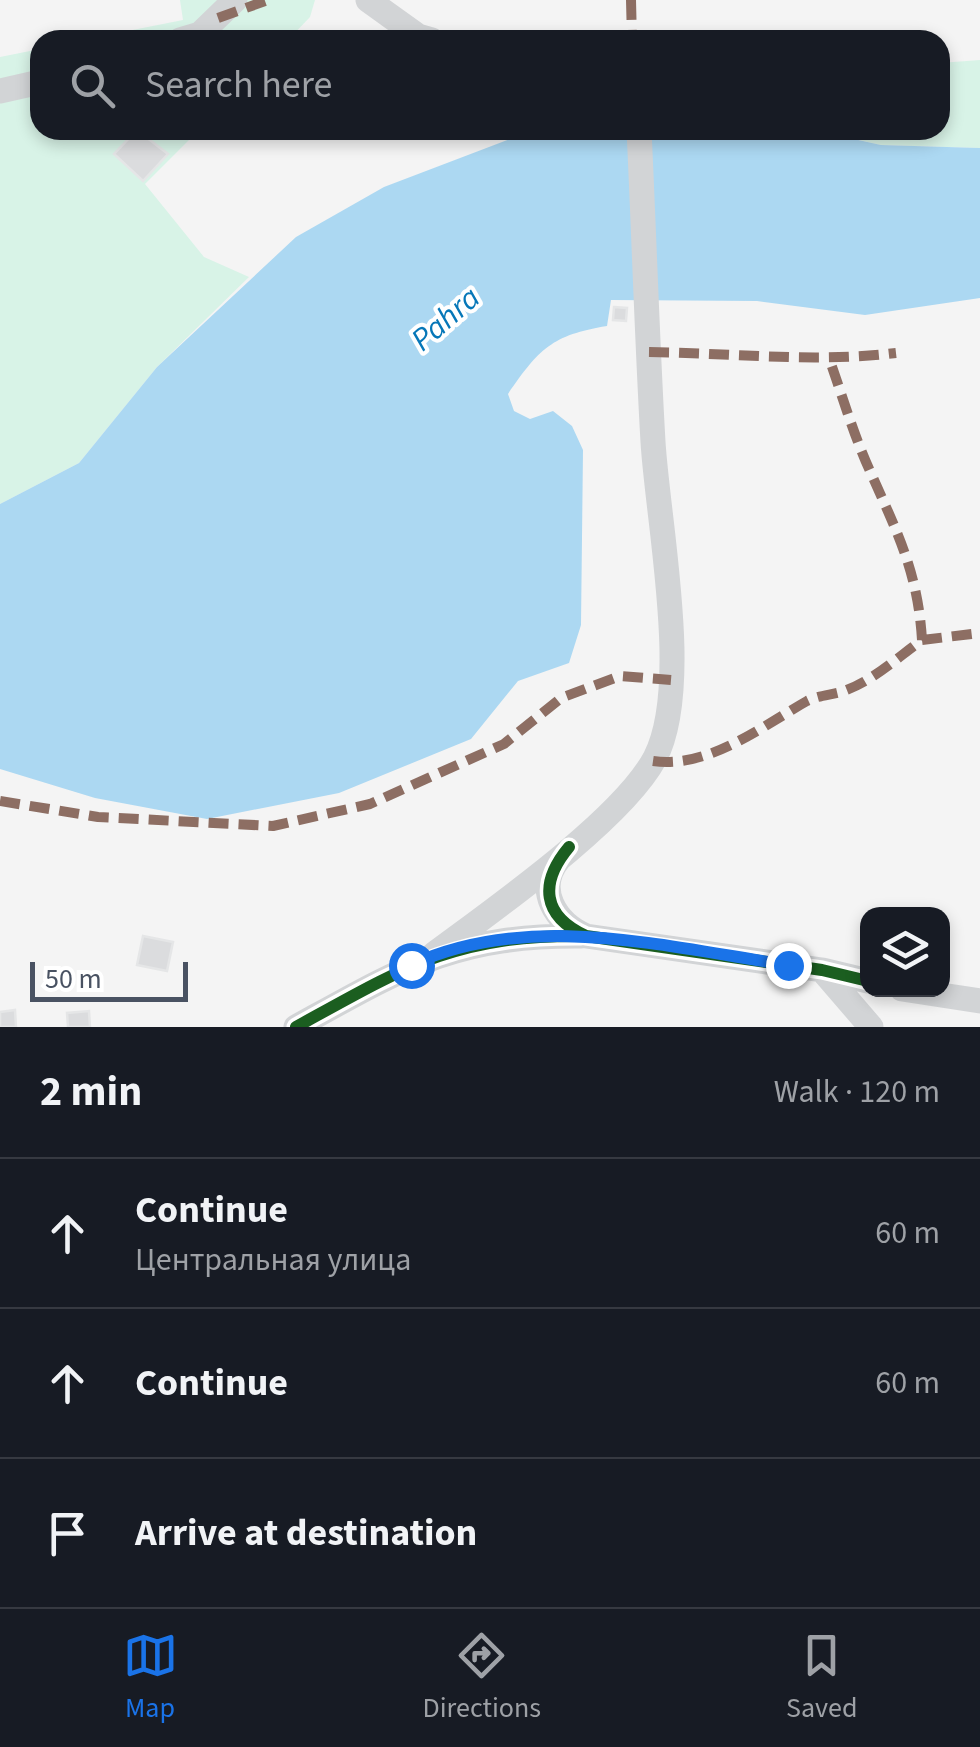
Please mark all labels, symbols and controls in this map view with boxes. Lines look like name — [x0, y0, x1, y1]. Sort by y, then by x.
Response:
search box — [30, 30, 950, 140]
icon: search — [65, 58, 120, 113]
text: Search here — [145, 58, 332, 112]
water label: Pahra — [401, 276, 490, 362]
map controls — [860, 907, 950, 997]
button: layers — [860, 907, 950, 997]
route start — [389, 943, 435, 989]
route end — [766, 943, 812, 989]
scale bar — [30, 957, 188, 1001]
text: 50 m — [45, 959, 102, 999]
text: 2 min — [40, 1062, 142, 1122]
text: Walk · 120 m — [774, 1069, 940, 1115]
text: Continue — [135, 1183, 288, 1237]
icon: ahead — [40, 1206, 95, 1261]
text: 60 m — [875, 1210, 940, 1256]
text: Центральная улица — [135, 1237, 411, 1283]
icon: ahead — [40, 1356, 95, 1411]
text: Continue — [135, 1356, 288, 1410]
text: 60 m — [875, 1360, 940, 1406]
icon: arrive — [40, 1506, 95, 1561]
text: Arrive at destination — [135, 1506, 477, 1560]
tab: Map — [123, 1628, 178, 1728]
tab: Directions — [423, 1628, 541, 1728]
tab: Saved — [786, 1628, 857, 1728]

